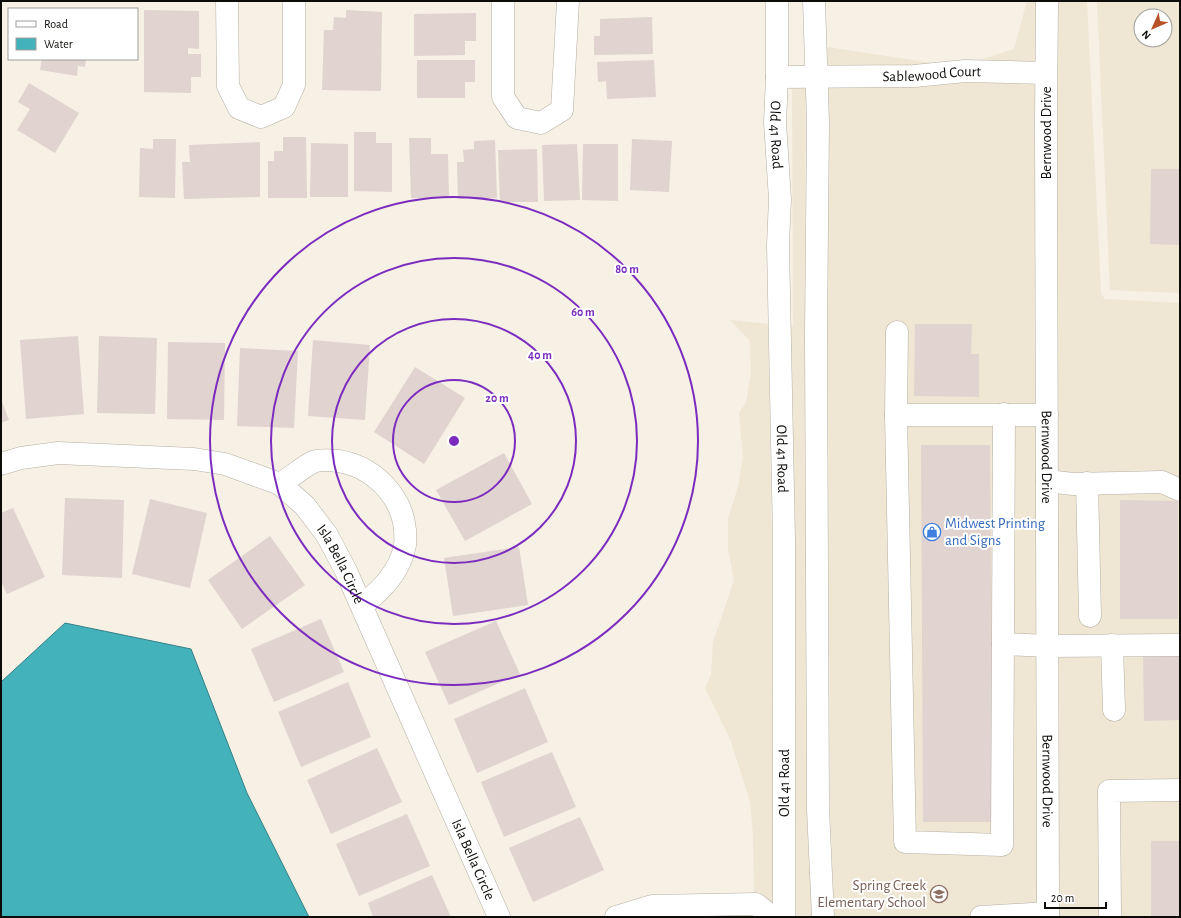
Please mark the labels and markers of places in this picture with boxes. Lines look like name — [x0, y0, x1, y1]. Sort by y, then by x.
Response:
centre of rings — [447, 434, 461, 448]
place label: Midwest Printing and Signs — [945, 516, 1046, 548]
shop icon: Midwest Printing and Signs — [922, 522, 942, 542]
place label: Spring Creek Elementary School — [817, 878, 926, 910]
school or university icon: Spring Creek Elementary School — [929, 884, 949, 904]

